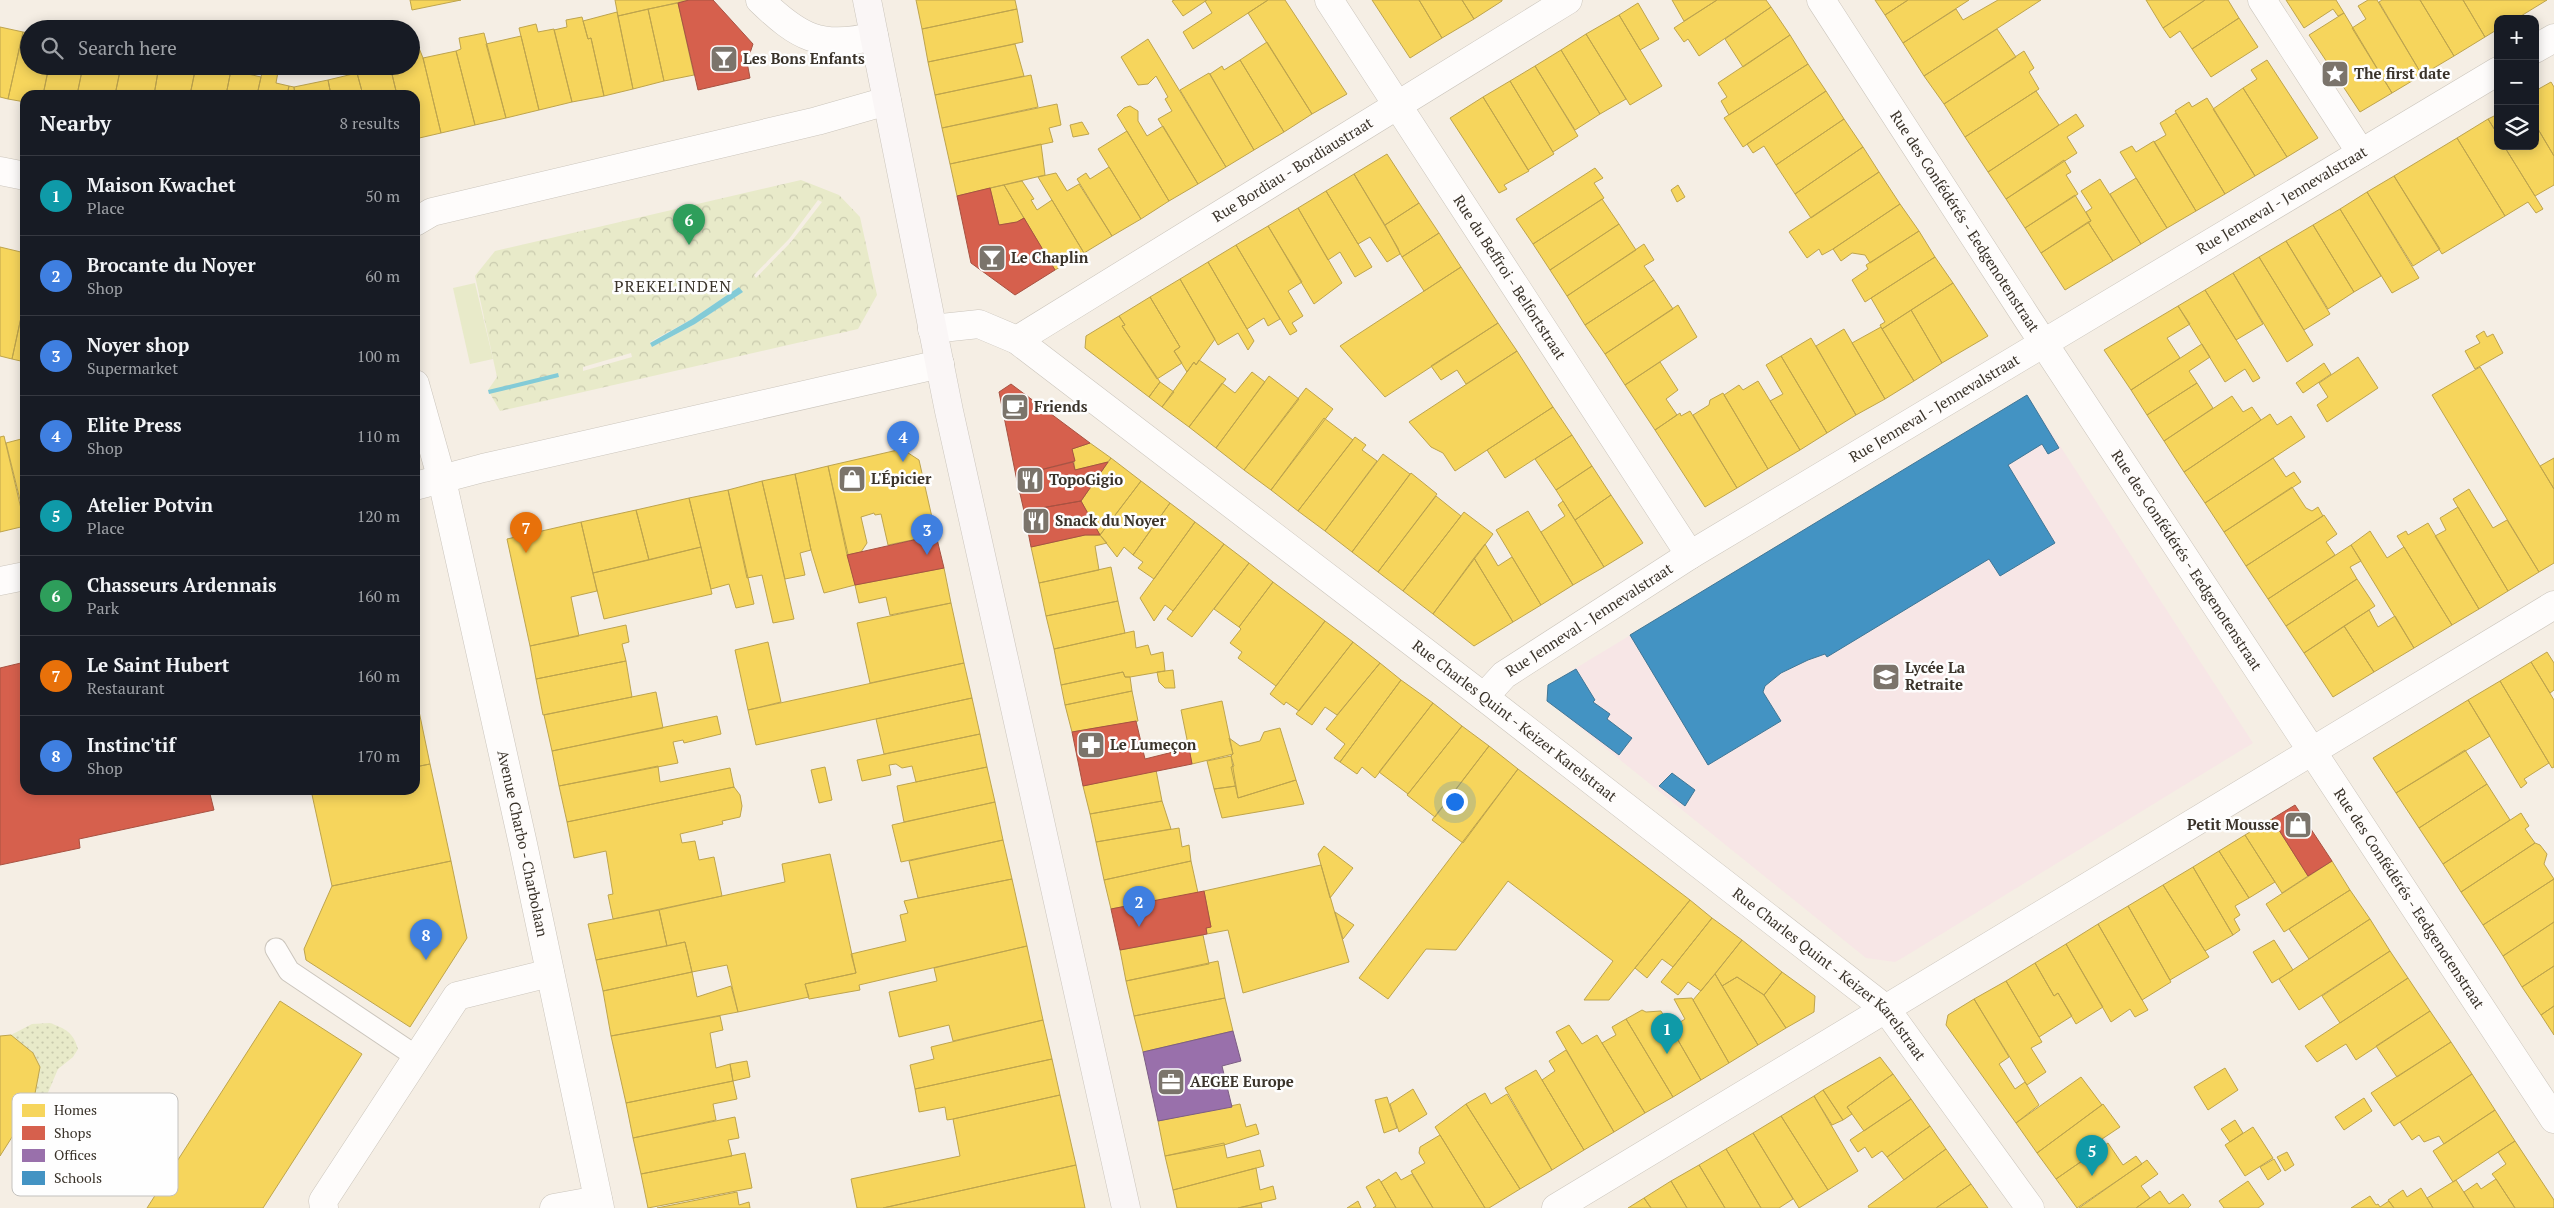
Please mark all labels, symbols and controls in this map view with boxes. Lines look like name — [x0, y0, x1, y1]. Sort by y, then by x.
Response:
map controls — [2494, 15, 2539, 150]
button: + — [2494, 15, 2539, 60]
search box — [20, 20, 420, 75]
icon: search — [38, 34, 66, 62]
text: Search here — [78, 35, 177, 60]
bar icon: Les Bons Enfants — [709, 44, 739, 74]
place label: Les Bons Enfants — [743, 48, 865, 68]
place icon: The first date — [2320, 59, 2350, 89]
button: − — [2494, 60, 2539, 105]
place label: The first date — [2354, 63, 2450, 83]
button: layers — [2494, 105, 2539, 150]
street label: Rue des Confédérés - Eedgenotenstraat — [1886, 106, 2045, 336]
text: Nearby — [40, 109, 111, 137]
text: 8 results — [340, 112, 400, 134]
street label: Rue Bordiau - Bordiaustraat — [1208, 112, 1377, 226]
street label: Rue Jenneval - Jennevalstraat — [2192, 141, 2371, 258]
text: Maison Kwachet — [87, 172, 236, 197]
text: 1 — [51, 185, 61, 207]
text: 50 m — [365, 185, 400, 207]
street label: Rue du Beffroi - Belfortstraat — [1449, 191, 1571, 363]
text: Place — [87, 197, 125, 219]
pin: 6 — [673, 204, 705, 245]
bar icon: Le Chaplin — [977, 243, 1007, 273]
place label: Le Chaplin — [1011, 247, 1089, 267]
text: Brocante du Noyer — [87, 252, 256, 277]
text: 2 — [51, 265, 61, 287]
text: 60 m — [365, 265, 400, 287]
district label: PREKELINDEN — [614, 275, 732, 297]
text: Shop — [87, 277, 123, 299]
text: Noyer shop — [87, 332, 189, 357]
text: 3 — [51, 345, 61, 367]
text: 100 m — [357, 345, 400, 367]
street label: Rue Jenneval - Jennevalstraat — [1845, 349, 2023, 467]
text: Supermarket — [87, 357, 178, 379]
cafe icon: Friends — [1000, 392, 1030, 422]
place label: Friends — [1034, 396, 1088, 416]
text: Elite Press — [87, 412, 182, 437]
pin: 4 — [887, 421, 919, 462]
text: 4 — [51, 425, 61, 447]
text: 110 m — [357, 425, 400, 447]
text: Shop — [87, 437, 123, 459]
street label: Rue des Confédérés - Eedgenotenstraat — [2107, 446, 2267, 674]
shop icon: L'Épicier — [837, 464, 867, 494]
restaurant icon: TopoGigio — [1015, 465, 1045, 495]
place label: L'Épicier — [871, 468, 932, 488]
place label: TopoGigio — [1049, 469, 1123, 489]
text: Atelier Potvin — [87, 492, 213, 517]
text: 5 — [51, 505, 61, 527]
text: 120 m — [357, 505, 400, 527]
restaurant icon: Snack du Noyer — [1021, 506, 1051, 536]
place label: Snack du Noyer — [1055, 510, 1167, 530]
pin: 7 — [510, 512, 542, 553]
pin: 3 — [911, 514, 943, 555]
text: Place — [87, 517, 125, 539]
street label: Rue Jenneval - Jennevalstraat — [1501, 558, 1676, 681]
text: Chasseurs Ardennais — [87, 572, 277, 597]
text: 6 — [51, 585, 61, 607]
text: 160 m — [357, 585, 400, 607]
text: Park — [87, 597, 119, 619]
street label: Rue Charles Quint - Keizer Karelstraat — [1409, 635, 1622, 806]
text: Le Saint Hubert — [87, 652, 229, 677]
place label: Lycée La Retraite — [1905, 657, 1966, 694]
school or university icon: Lycée La Retraite — [1871, 662, 1901, 692]
text: 7 — [51, 665, 61, 687]
text: 160 m — [357, 665, 400, 687]
text: Restaurant — [87, 677, 165, 699]
pharmacy icon: Le Lumeçon — [1076, 730, 1106, 760]
text: Instinc'tif — [87, 732, 175, 757]
place label: Le Lumeçon — [1110, 734, 1197, 754]
text: 8 — [51, 745, 61, 767]
text: 170 m — [357, 745, 400, 767]
street label: Avenue Charbo - Charbolaan — [493, 748, 553, 939]
text: Shop — [87, 757, 123, 779]
street label: Rue des Confédérés - Eedgenotenstraat — [2330, 784, 2490, 1013]
your location — [1442, 789, 1468, 815]
shop icon: Petit Mousse — [2283, 810, 2313, 840]
place label: Petit Mousse — [2187, 814, 2279, 834]
street label: Rue Charles Quint - Keizer Karelstraat — [1729, 883, 1931, 1064]
pin: 2 — [1123, 886, 1155, 927]
pin: 8 — [410, 919, 442, 960]
pin: 1 — [1651, 1013, 1683, 1054]
office icon: AEGEE Europe — [1156, 1067, 1186, 1097]
place label: AEGEE Europe — [1190, 1071, 1294, 1091]
legend — [12, 1093, 178, 1196]
text: Homes — [54, 1100, 97, 1119]
text: Shops — [54, 1123, 91, 1142]
pin: 5 — [2076, 1135, 2108, 1176]
text: Offices — [54, 1145, 97, 1164]
text: Schools — [54, 1168, 102, 1187]

